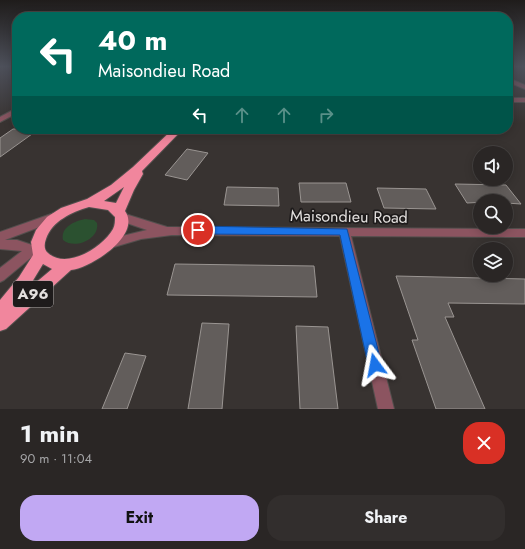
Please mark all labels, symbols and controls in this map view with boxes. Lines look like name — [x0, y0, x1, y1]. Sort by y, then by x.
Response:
text: 40 m — [98, 20, 167, 61]
icon: left — [32, 28, 84, 80]
text: Maisondieu Road — [98, 58, 230, 84]
icon: left — [189, 104, 211, 126]
icon: ahead — [231, 104, 253, 126]
icon: ahead — [273, 104, 295, 126]
icon: right — [315, 104, 337, 126]
map controls — [473, 146, 513, 282]
button: sound — [473, 146, 513, 186]
button: search — [473, 194, 513, 234]
street label: Maisondieu Road — [290, 204, 408, 229]
pin — [181, 213, 215, 247]
icon: arrive — [187, 219, 209, 241]
button: layers — [473, 242, 513, 282]
road number: A96 — [13, 281, 53, 307]
position arrow — [354, 344, 396, 386]
text: 1 min — [20, 416, 80, 451]
button: close — [463, 422, 505, 464]
text: 90 m · 11:04 — [20, 449, 92, 468]
button: Exit — [20, 495, 259, 541]
button: Share — [267, 495, 505, 541]

